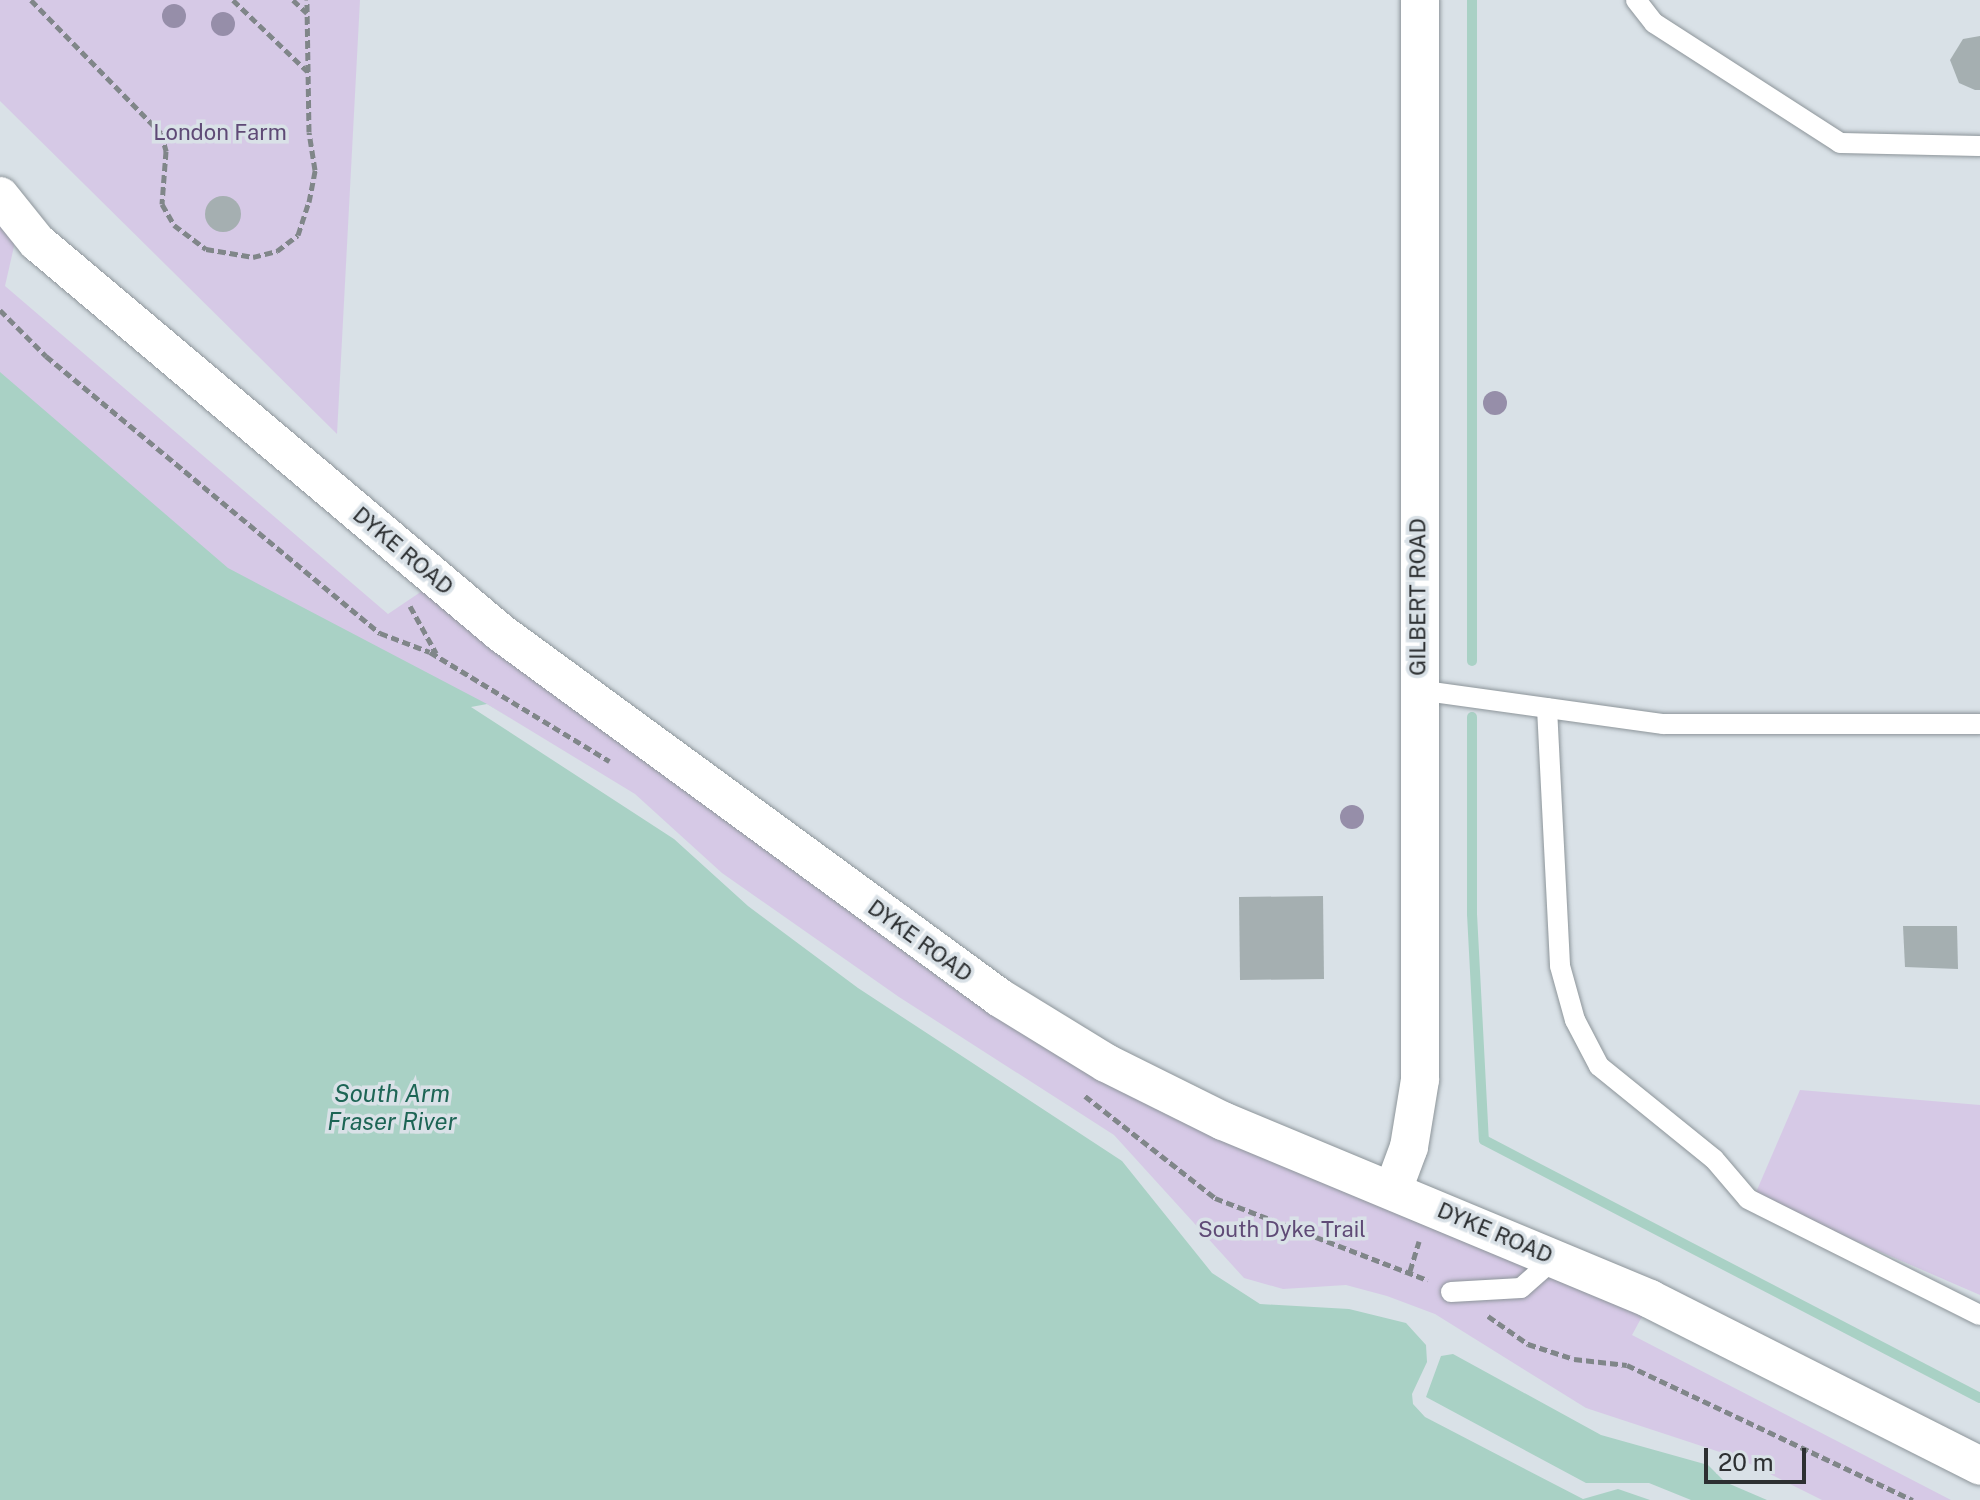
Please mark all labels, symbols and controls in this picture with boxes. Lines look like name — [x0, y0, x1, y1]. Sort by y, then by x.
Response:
park label: London Farm — [153, 120, 287, 146]
street label: DYKE ROAD — [348, 501, 458, 601]
street label: GILBERT ROAD — [1405, 518, 1431, 676]
street label: DYKE ROAD — [863, 894, 977, 988]
water label: South Arm Fraser River — [327, 1080, 457, 1136]
street label: DYKE ROAD — [1433, 1197, 1557, 1269]
park label: South Dyke Trail — [1198, 1217, 1366, 1243]
scale bar — [1708, 1432, 1810, 1482]
text: 20 m — [1718, 1448, 1774, 1476]

